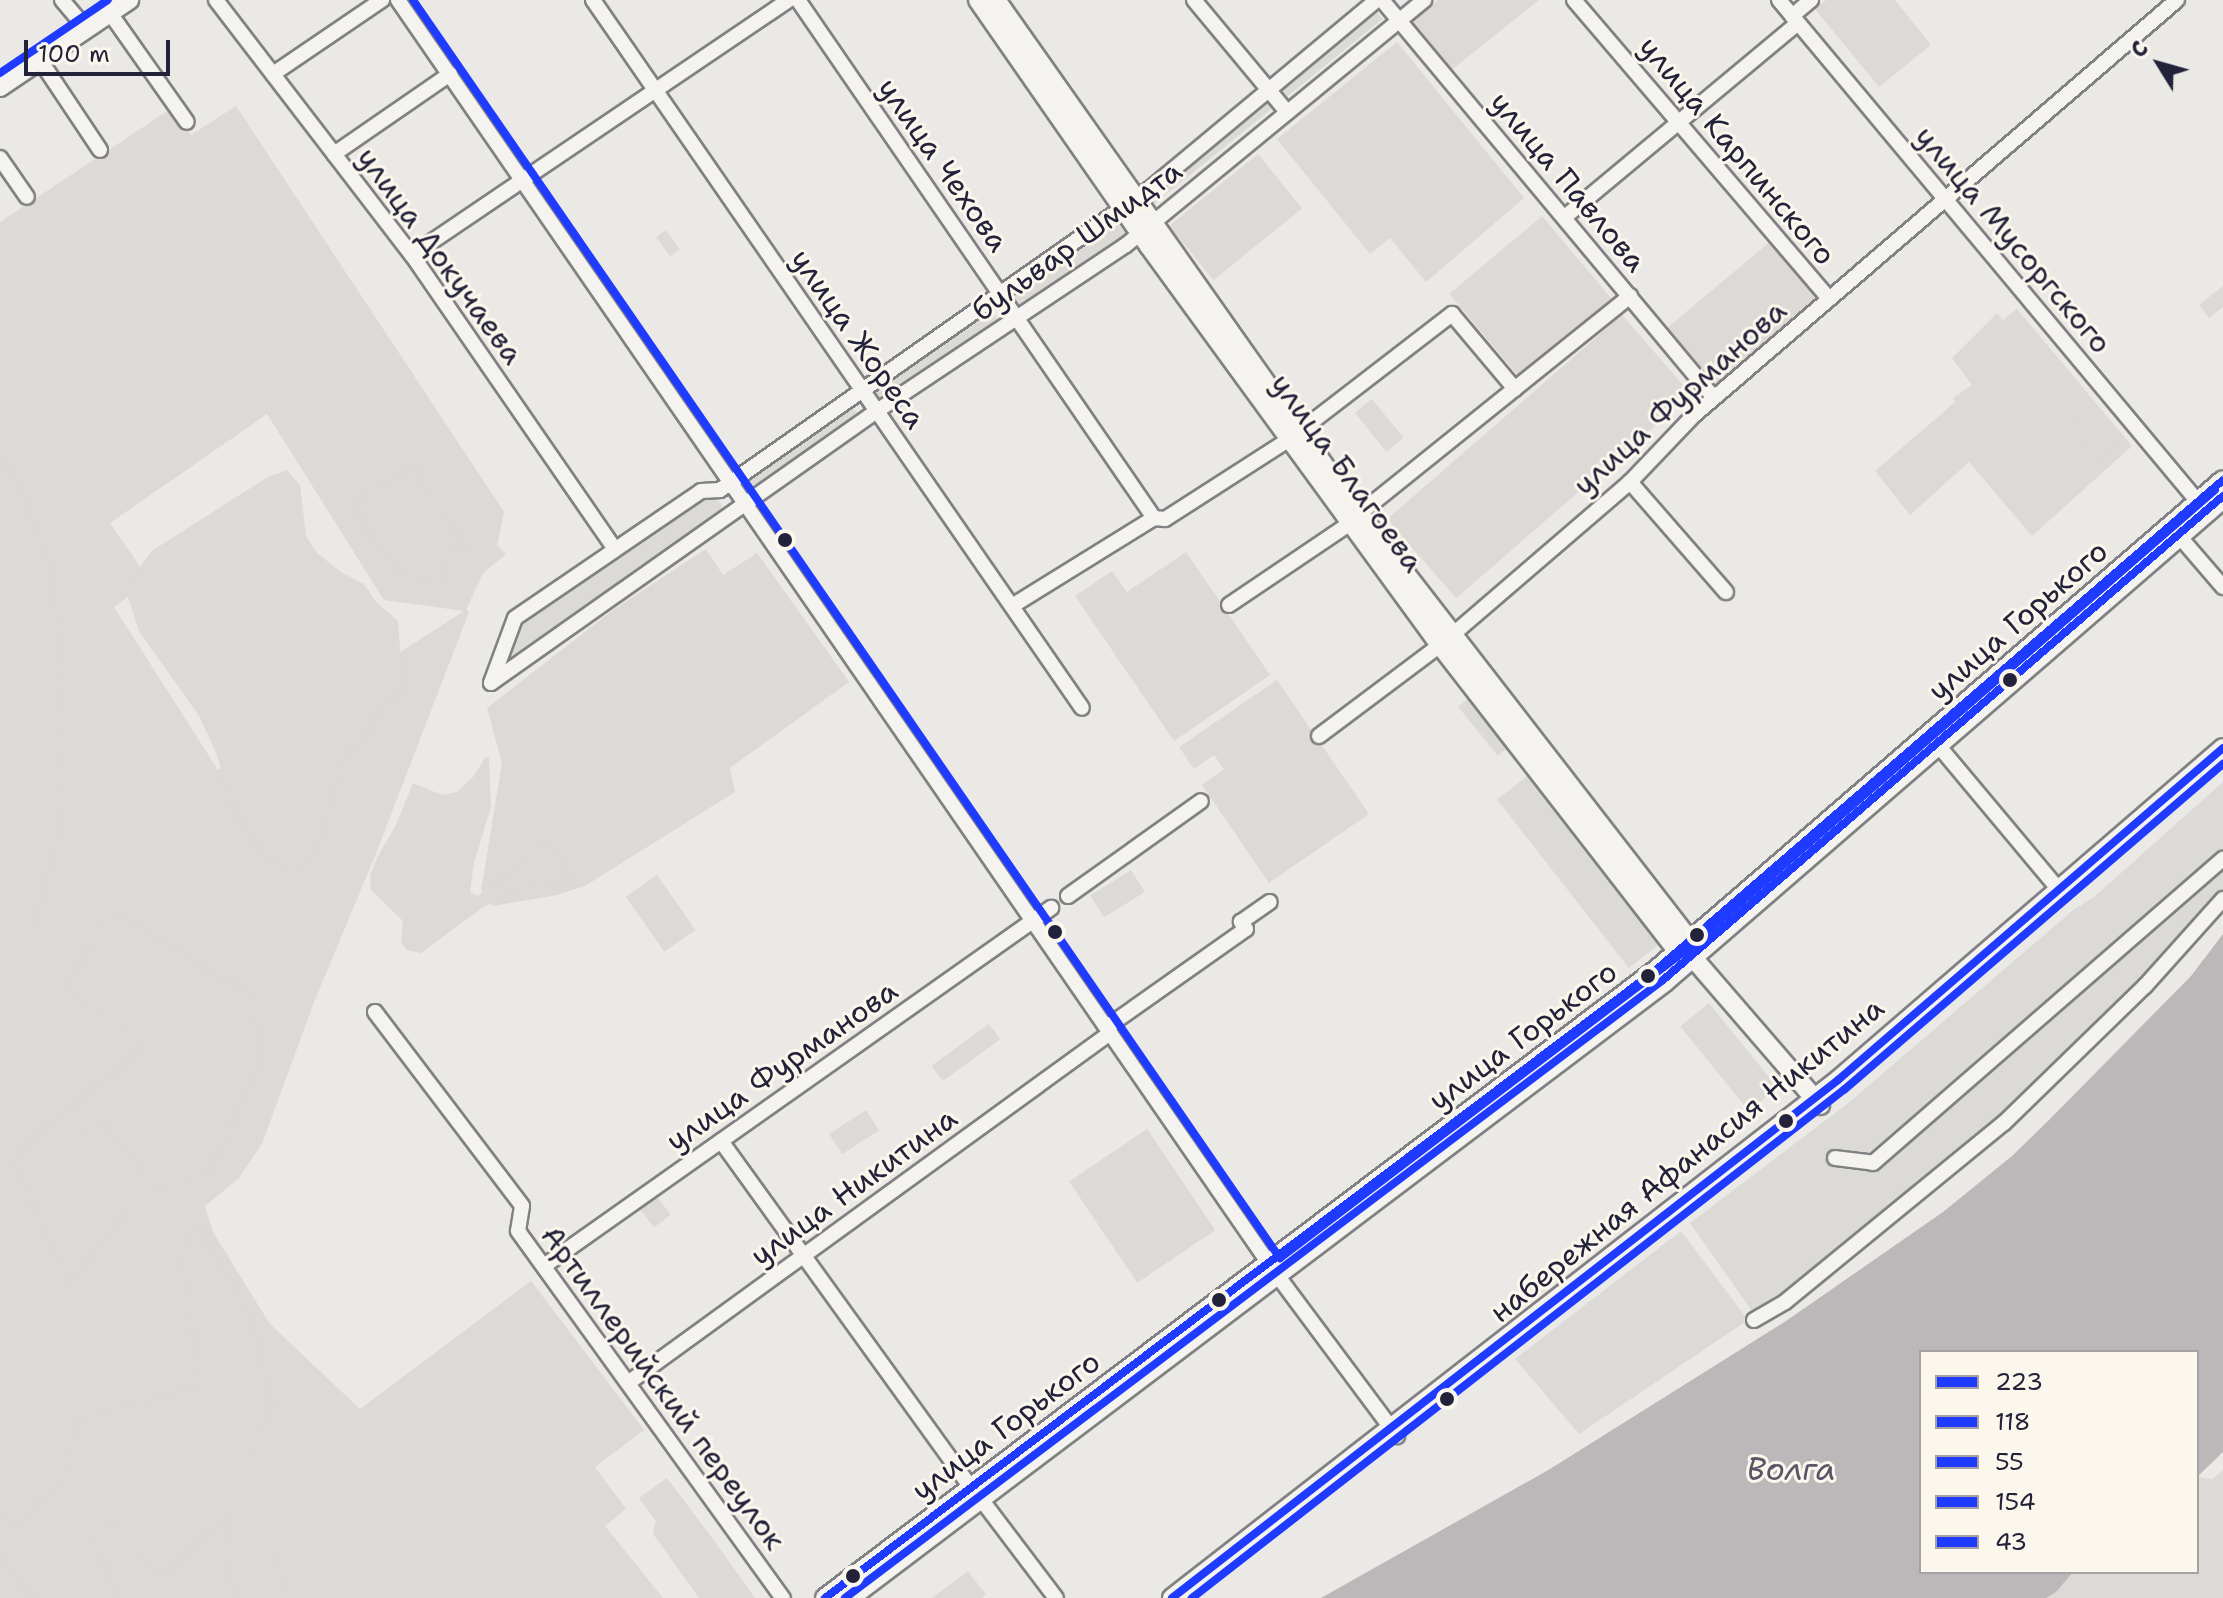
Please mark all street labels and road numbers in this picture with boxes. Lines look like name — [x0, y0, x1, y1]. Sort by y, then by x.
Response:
street label: улица Карпинского — [1631, 30, 1843, 272]
street label: улица Чехова — [870, 71, 1016, 259]
street label: улица Павлова — [1482, 85, 1654, 279]
street label: улица Мусоргского — [1907, 119, 2119, 361]
street label: улица Докучаева — [349, 140, 531, 372]
street label: бульвар Шмидта — [965, 153, 1189, 329]
street label: улица Жореса — [783, 242, 933, 436]
street label: улица Фурманова — [1566, 293, 1794, 503]
street label: улица Благоева — [1263, 367, 1431, 579]
street label: улица Горького — [1921, 533, 2115, 709]
street label: улица Горького — [1422, 954, 1624, 1118]
street label: улица Фурманова — [659, 973, 905, 1159]
street label: набережная Афанасия Никитина — [1483, 990, 1891, 1330]
street label: улица Никитина — [744, 1100, 964, 1274]
street label: Артиллерийский переулок — [533, 1219, 793, 1557]
street label: улица Горького — [905, 1344, 1107, 1508]

